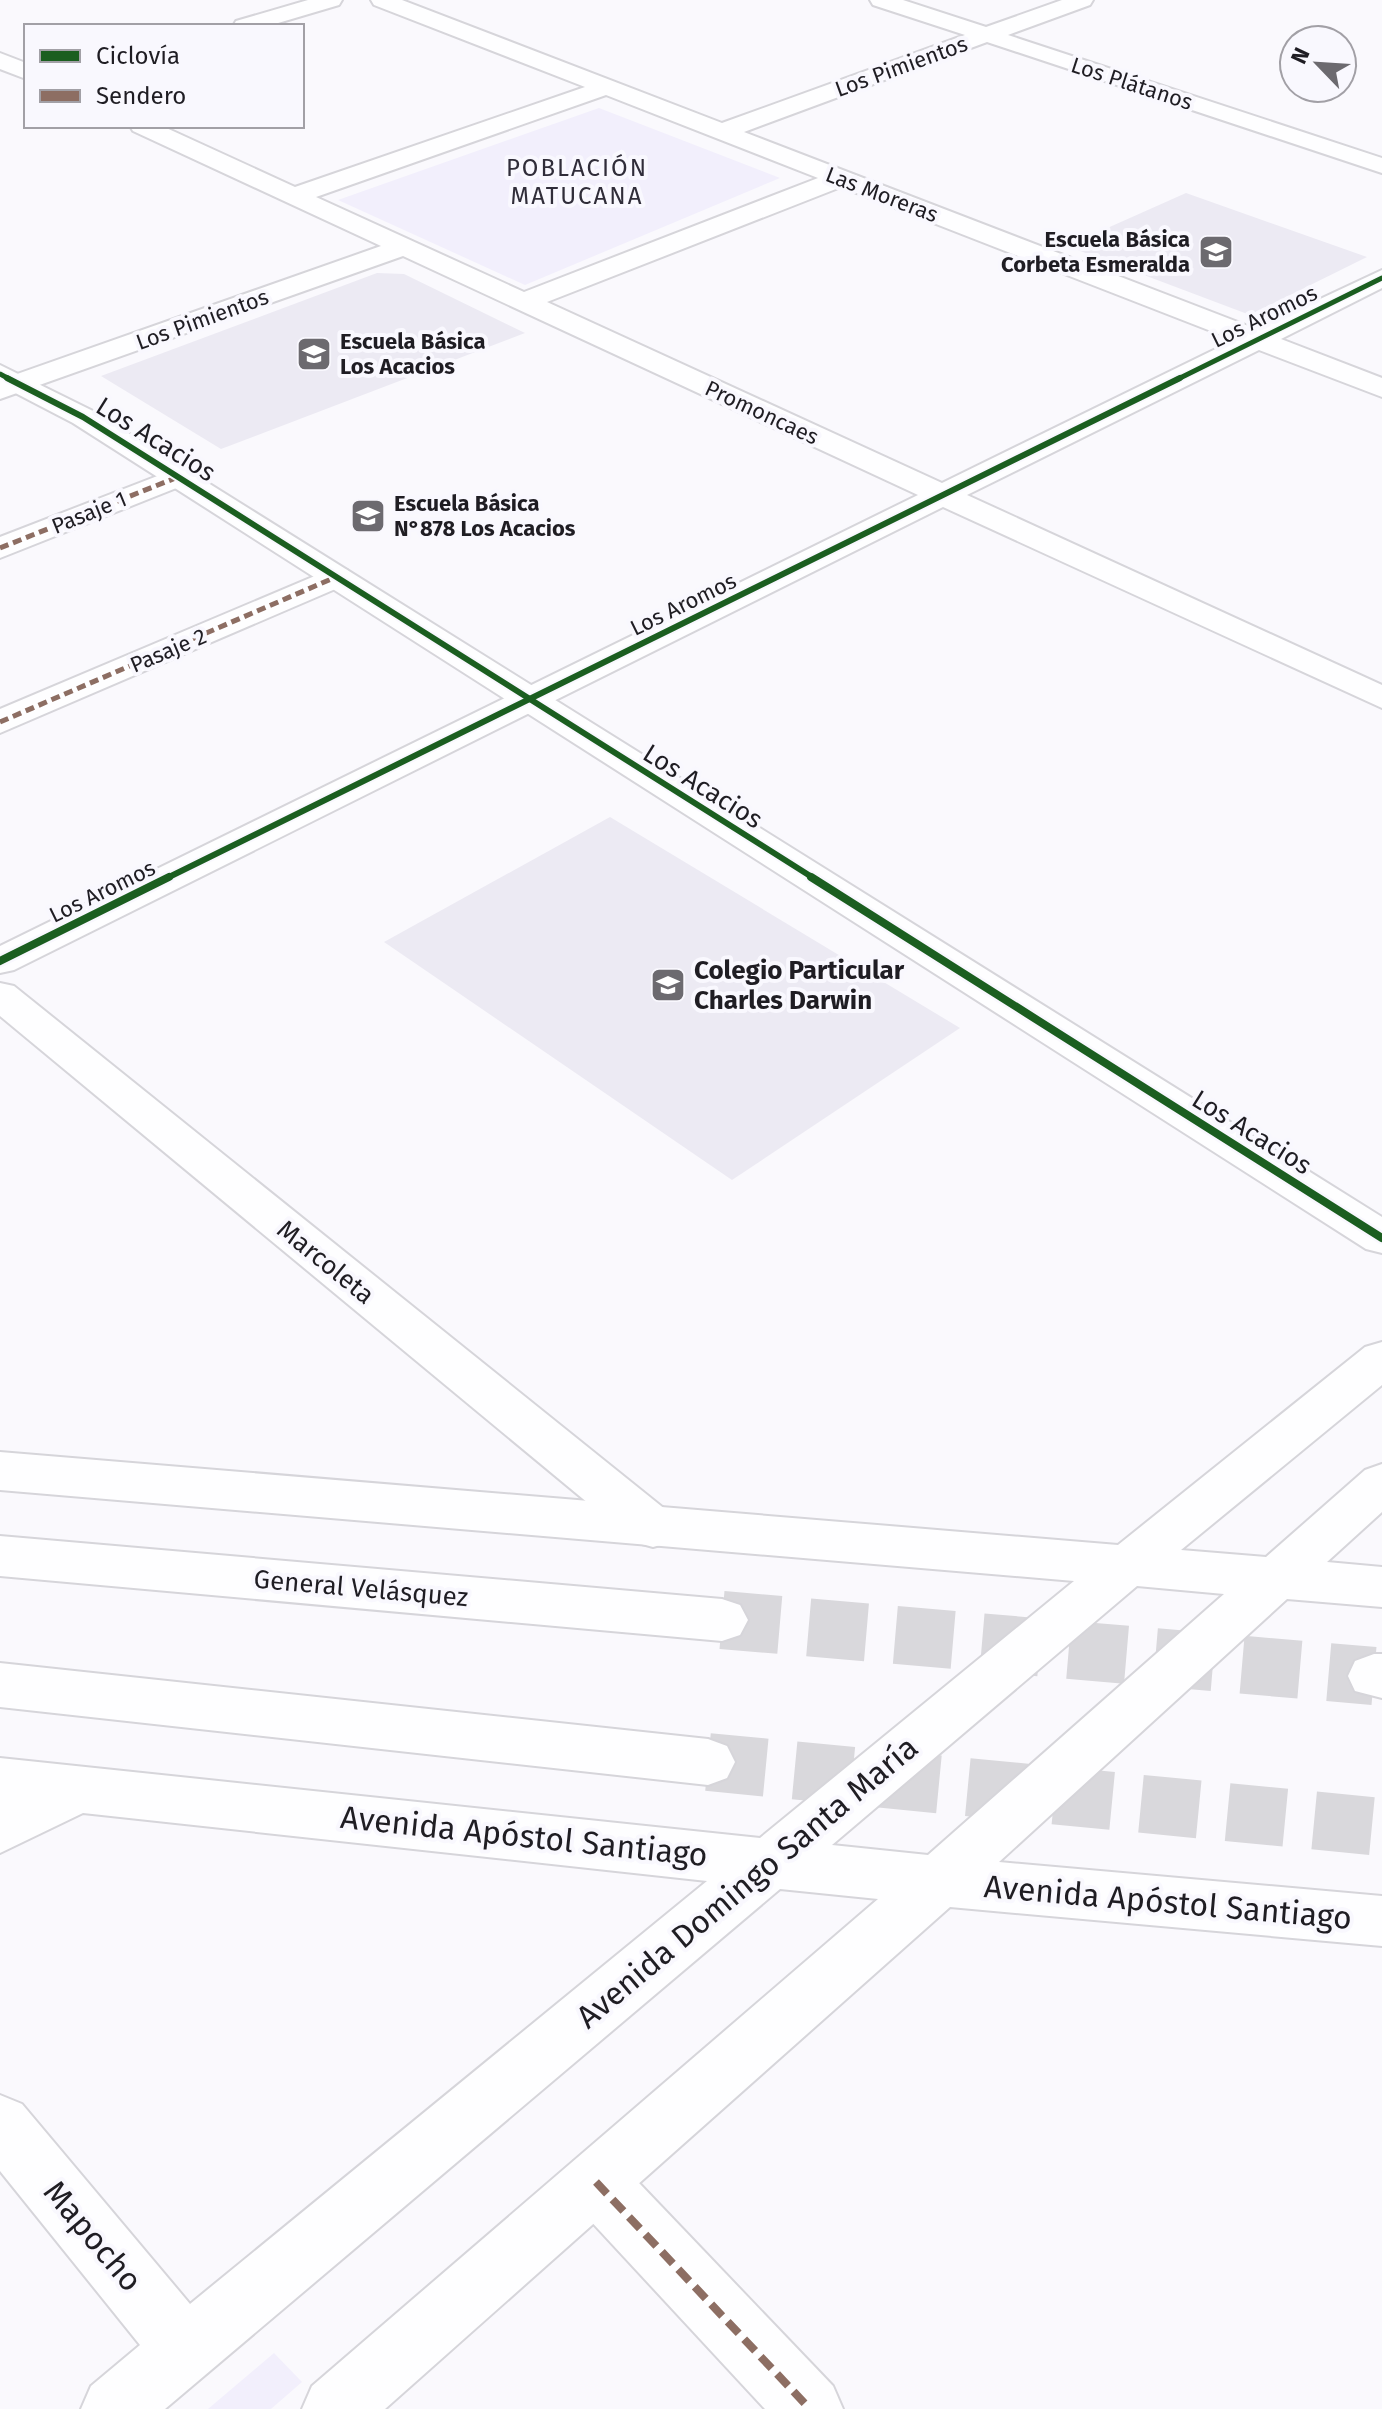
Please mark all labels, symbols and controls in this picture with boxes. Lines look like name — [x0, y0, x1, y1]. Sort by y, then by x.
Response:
legend — [24, 24, 304, 128]
north arrow — [1278, 24, 1358, 104]
street label: Los Pimientos — [831, 30, 971, 103]
text: Ciclovía — [96, 42, 180, 70]
text: N — [1285, 43, 1316, 68]
street label: Los Plátanos — [1068, 51, 1196, 116]
text: Sendero — [96, 82, 186, 110]
district label: POBLACIÓN MATUCANA — [506, 153, 648, 210]
street label: Las Moreras — [822, 161, 942, 228]
place label: Escuela Básica Corbeta Esmeralda — [1001, 226, 1190, 278]
school or university icon: Escuela Básica Corbeta Esmeralda — [1197, 233, 1235, 271]
street label: Los Aromos — [1207, 279, 1322, 354]
street label: Los Pimientos — [132, 283, 272, 356]
place label: Escuela Básica Los Acacios — [340, 328, 485, 380]
school or university icon: Escuela Básica Los Acacios — [295, 335, 333, 373]
street label: Promoncaes — [701, 374, 823, 451]
street label: Los Acacios — [90, 391, 221, 488]
street label: Pasaje 1 — [48, 485, 131, 540]
place label: Escuela Básica N°878 Los Acacios — [394, 490, 576, 542]
school or university icon: Escuela Básica N°878 Los Acacios — [349, 497, 387, 535]
street label: Los Aromos — [626, 567, 741, 642]
street label: Pasaje 2 — [126, 622, 210, 679]
street label: Los Acacios — [637, 738, 768, 835]
street label: Los Aromos — [45, 854, 160, 929]
place label: Colegio Particular Charles Darwin — [694, 955, 905, 1016]
school or university icon: Colegio Particular Charles Darwin — [649, 966, 687, 1004]
street label: Los Acacios — [1186, 1084, 1317, 1181]
street label: Marcoleta — [271, 1214, 380, 1311]
street label: General Velásquez — [252, 1564, 469, 1613]
street label: Avenida Domingo Santa María — [569, 1728, 925, 2036]
street label: Avenida Apóstol Santiago — [339, 1798, 709, 1874]
street label: Avenida Apóstol Santiago — [983, 1867, 1353, 1937]
street label: Mapocho — [36, 2173, 150, 2299]

